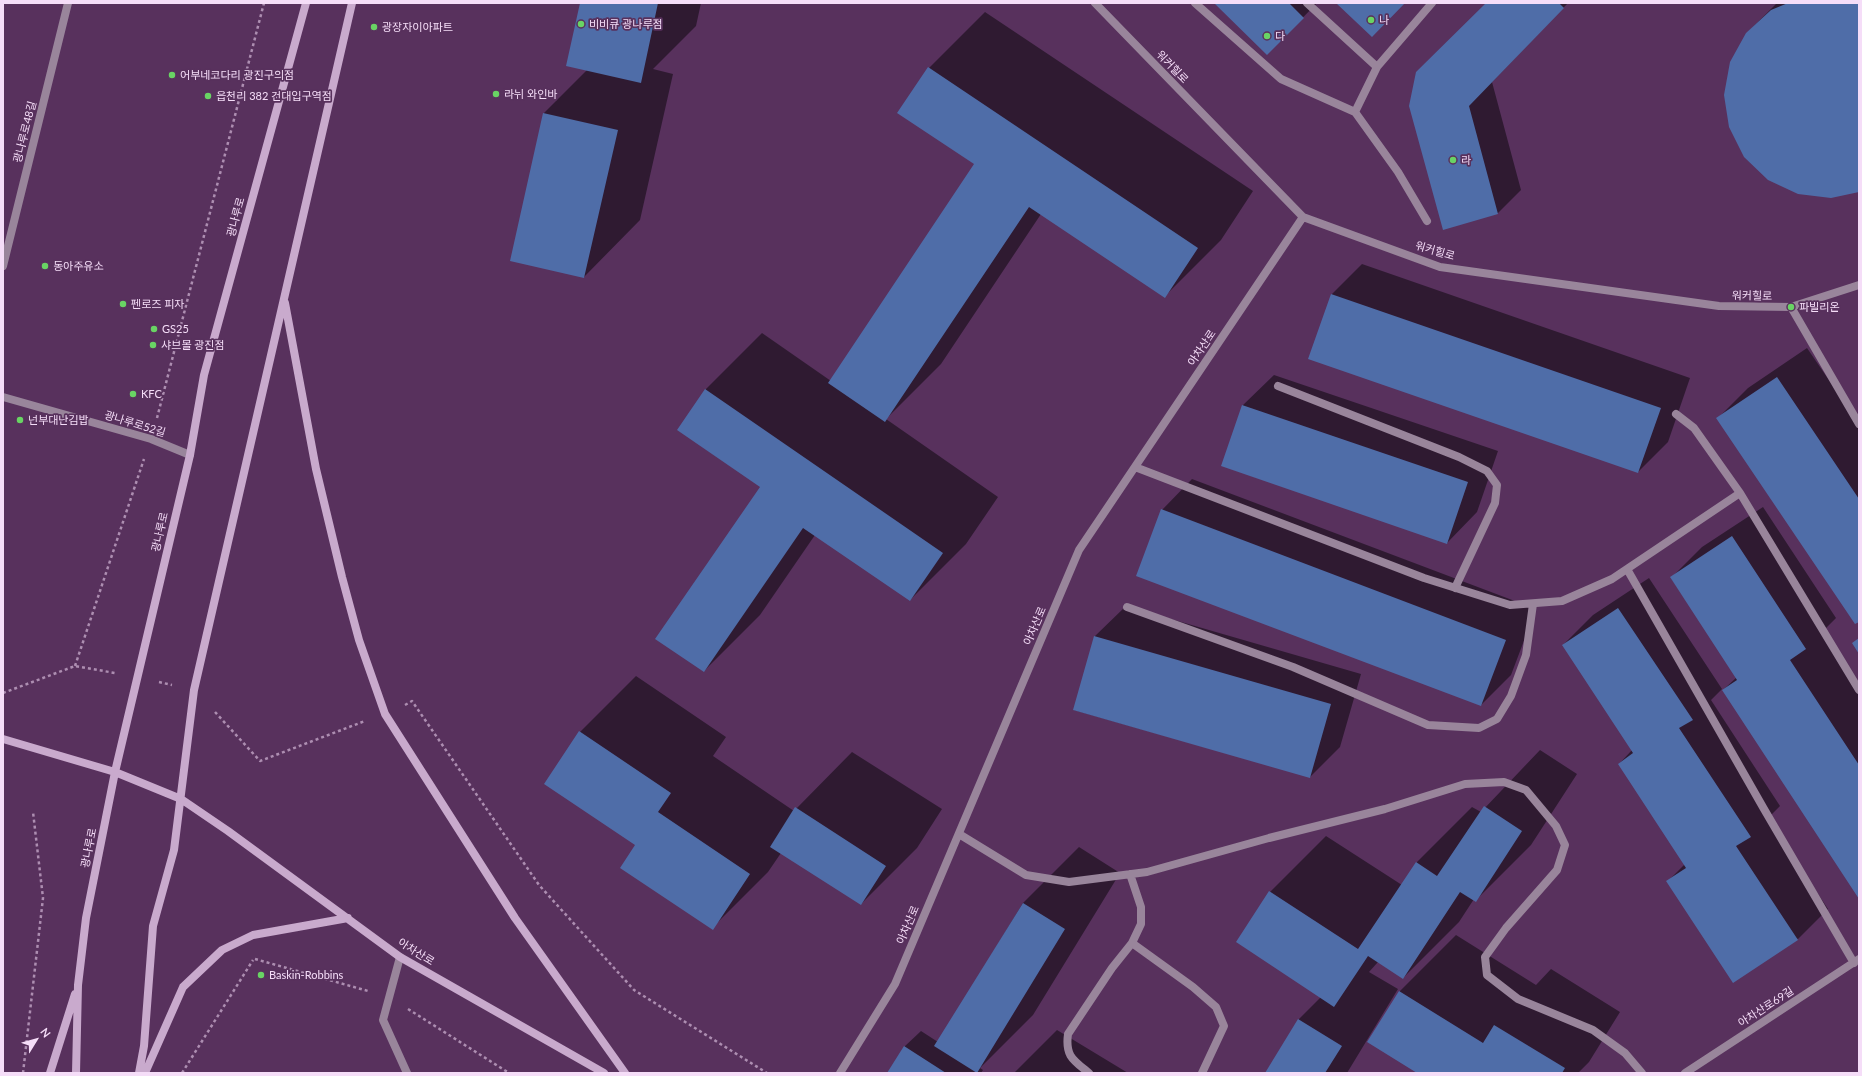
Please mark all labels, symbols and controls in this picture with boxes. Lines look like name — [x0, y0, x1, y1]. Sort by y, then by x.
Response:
place label: 나 — [1379, 13, 1389, 27]
marker: 나 — [1366, 15, 1376, 25]
place label: 비비큐 광나루점 — [589, 17, 663, 31]
marker: 비비큐 광나루점 — [576, 19, 586, 29]
place label: 광장자이아파트 — [382, 20, 453, 34]
marker: 광장자이아파트 — [369, 22, 379, 32]
place label: 다 — [1275, 29, 1285, 43]
marker: 다 — [1262, 31, 1272, 41]
street label: 워커힐로 — [1153, 48, 1191, 86]
place label: 어부네코다리 광진구의점 — [180, 68, 294, 82]
marker: 어부네코다리 광진구의점 — [167, 70, 177, 80]
place label: 라뉘 와인바 — [504, 87, 557, 101]
place label: 읍천리 382 건대입구역점 — [216, 89, 332, 103]
marker: 라뉘 와인바 — [491, 89, 501, 99]
marker: 읍천리 382 건대입구역점 — [203, 91, 213, 101]
street label: 광나루로48길 — [11, 100, 39, 164]
place label: 라 — [1461, 153, 1471, 167]
marker: 라 — [1448, 155, 1458, 165]
street label: 광나루로 — [224, 196, 248, 238]
street label: 워커힐로 — [1414, 239, 1456, 263]
place label: 동아주유소 — [53, 259, 104, 273]
marker: 동아주유소 — [40, 261, 50, 271]
street label: 워커힐로 — [1732, 289, 1772, 303]
place label: 펜로즈 피자 — [131, 297, 184, 311]
marker: 펜로즈 피자 — [118, 299, 128, 309]
place label: 파빌리온 — [1799, 300, 1839, 314]
marker: 파빌리온 — [1786, 302, 1796, 312]
place label: GS25 — [162, 322, 189, 336]
marker: GS25 — [149, 324, 159, 334]
street label: 아차산로 — [1185, 328, 1219, 368]
place label: 샤브몰 광진점 — [161, 338, 225, 352]
marker: 샤브몰 광진점 — [148, 340, 158, 350]
place label: KFC — [141, 387, 162, 401]
marker: KFC — [128, 389, 138, 399]
street label: 광나루로52길 — [103, 408, 167, 440]
place label: 넌부대난김밥 — [28, 413, 89, 427]
marker: 넌부대난김밥 — [15, 415, 25, 425]
street label: 광나루로 — [149, 511, 171, 553]
street label: 아차산로 — [1021, 605, 1049, 647]
street label: 광나루로 — [79, 827, 99, 869]
street label: 아차산로 — [894, 904, 922, 946]
street label: 아차산로 — [395, 936, 437, 968]
place label: Baskin-Robbins — [269, 968, 343, 982]
marker: Baskin-Robbins — [256, 970, 266, 980]
street label: 아차산로69길 — [1736, 984, 1796, 1030]
north arrow — [16, 1020, 56, 1060]
text: N — [38, 1025, 54, 1040]

